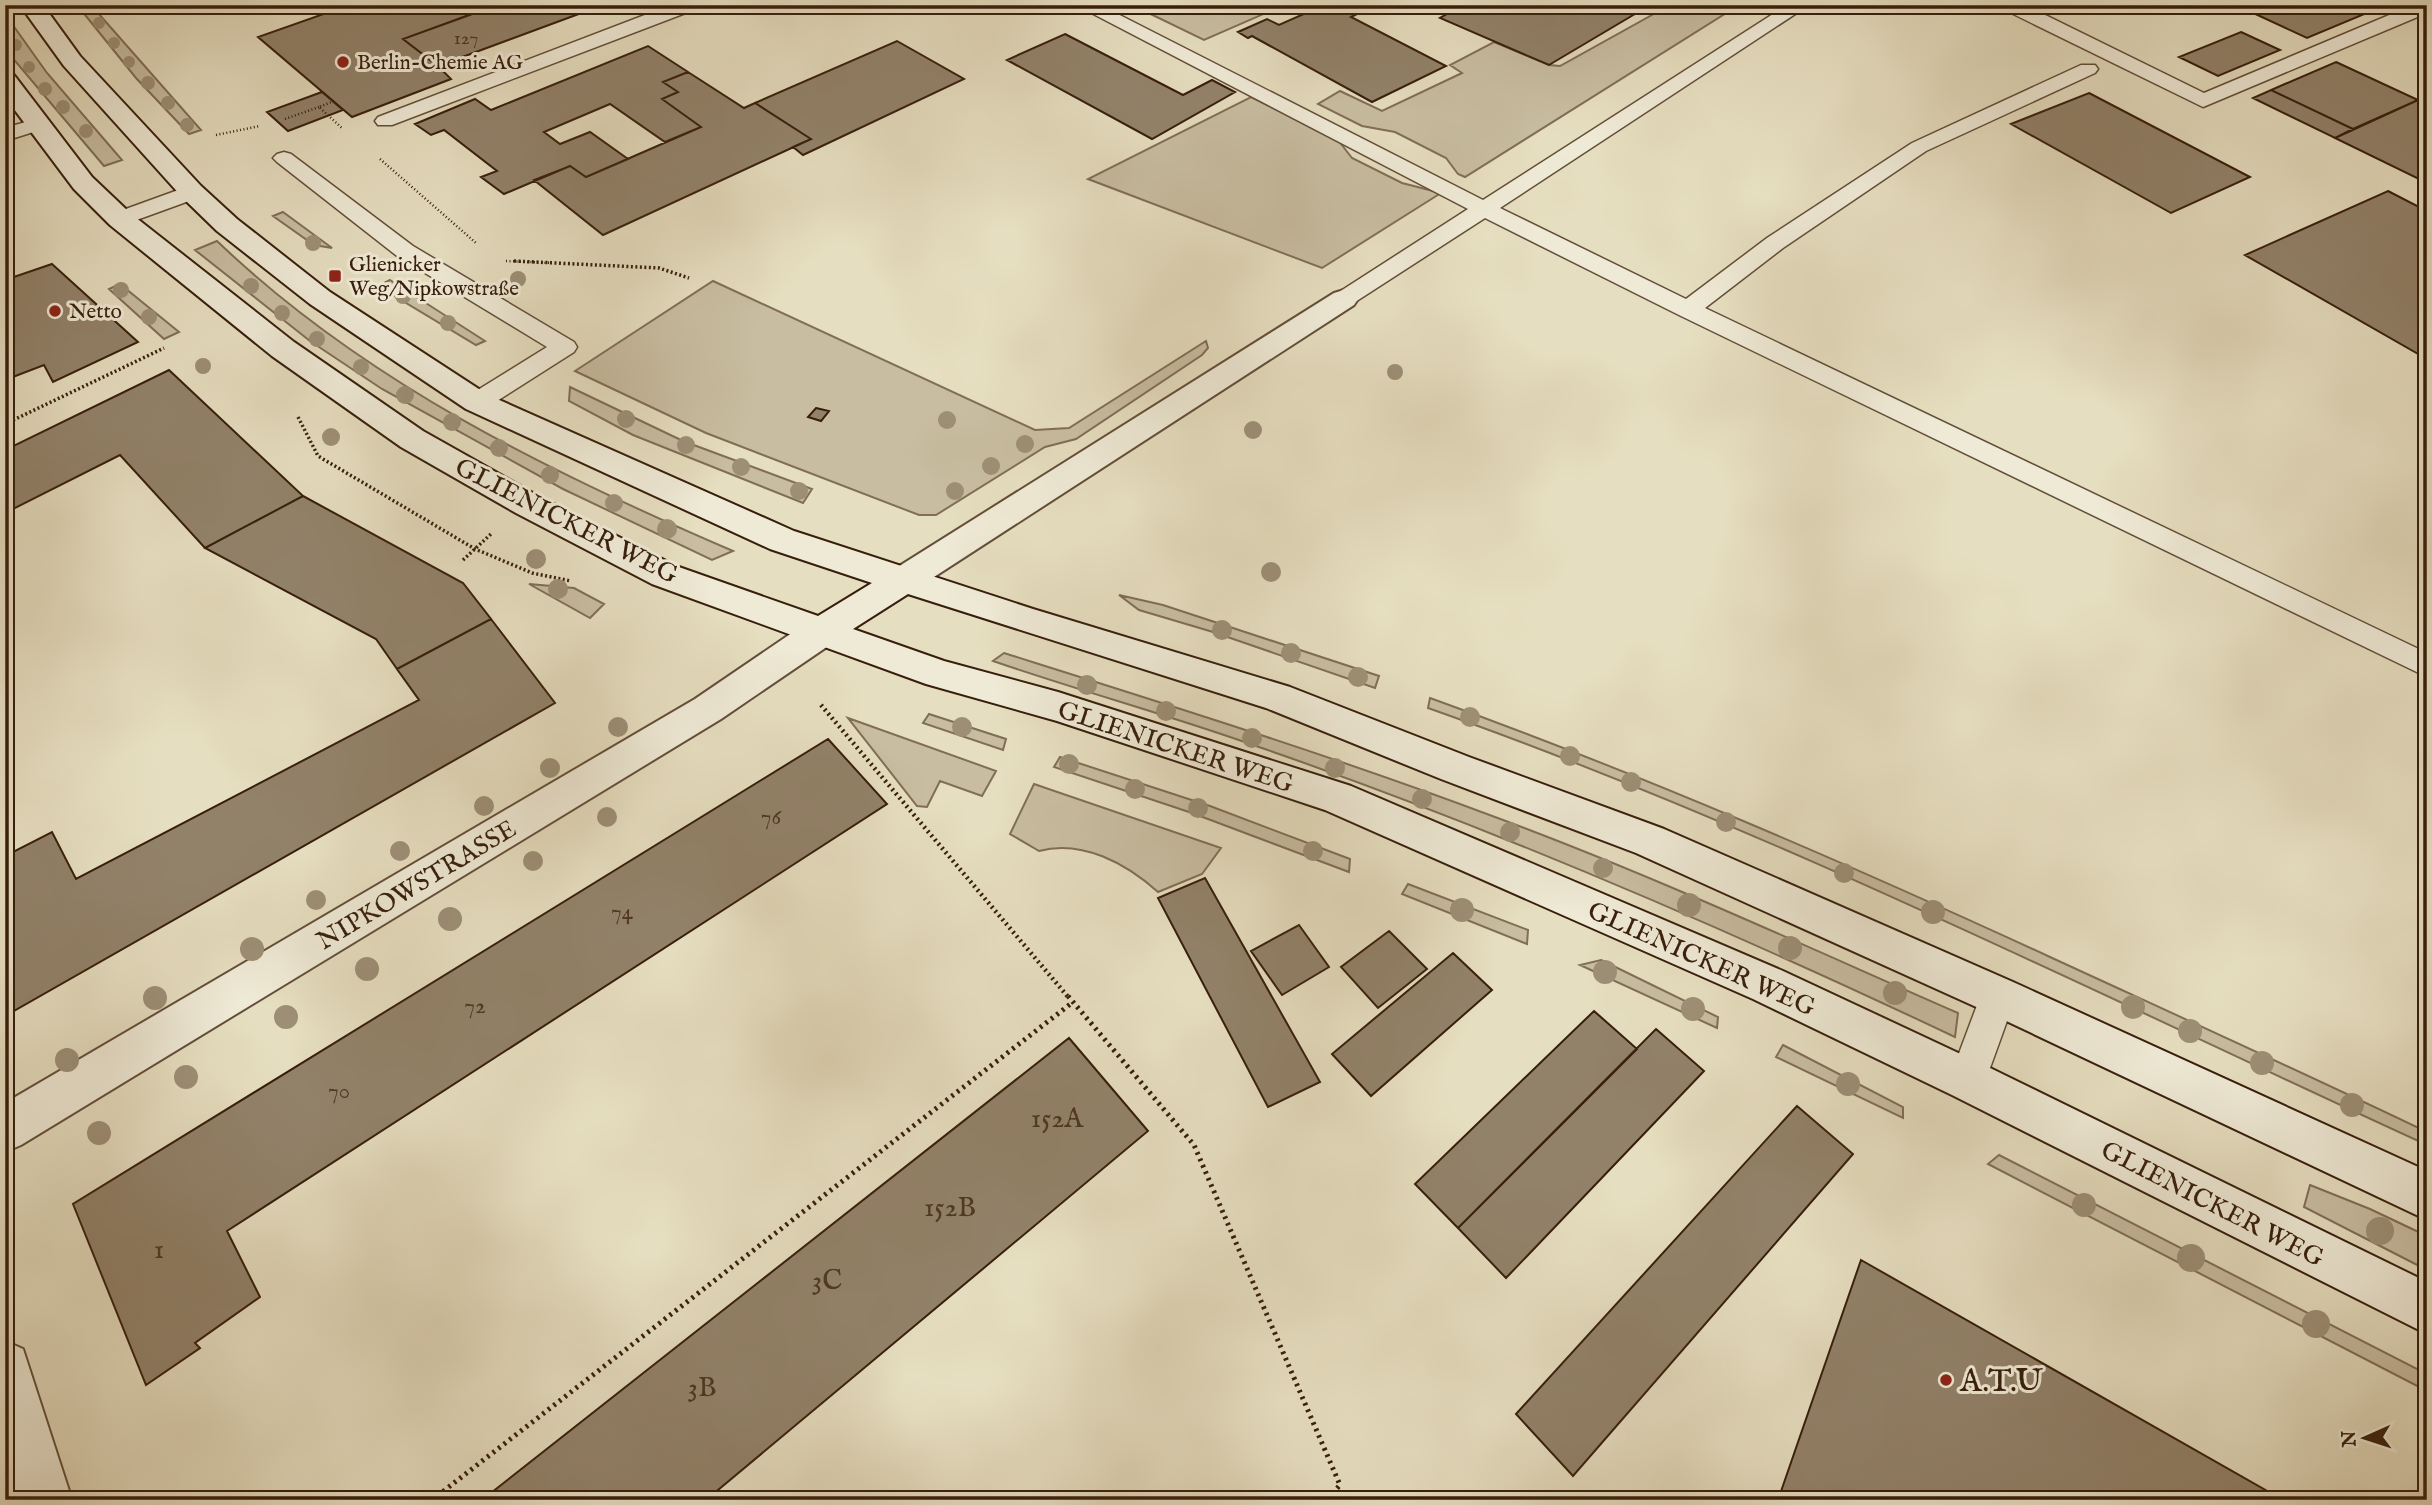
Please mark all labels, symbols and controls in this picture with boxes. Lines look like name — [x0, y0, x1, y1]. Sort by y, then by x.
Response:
house number: 127 — [454, 27, 478, 51]
place label: Berlin-Chemie AG — [357, 50, 523, 77]
marker: Berlin-Chemie AG — [335, 54, 351, 70]
place label: Glienicker Weg/Nipkowstraße — [349, 252, 519, 303]
marker: Glienicker Weg/Nipkowstraße — [327, 268, 343, 284]
place label: Netto — [69, 299, 122, 326]
marker: Netto — [47, 303, 63, 319]
street label: GLIENICKER WEG — [449, 451, 684, 592]
street label: GLIENICKER WEG — [1053, 694, 1298, 801]
house number: 76 — [761, 803, 783, 832]
street label: NIPKOWSTRASSE — [311, 813, 523, 958]
street label: GLIENICKER WEG — [1582, 894, 1821, 1025]
house number: 74 — [611, 898, 634, 927]
house number: 72 — [464, 992, 486, 1021]
house number: 70 — [328, 1077, 350, 1106]
house number: 152A — [1031, 1102, 1084, 1137]
street label: GLIENICKER WEG — [2095, 1134, 2330, 1275]
house number: 152B — [924, 1191, 976, 1226]
house number: 1 — [154, 1233, 164, 1268]
house number: 3C — [812, 1264, 842, 1299]
place label: A.T.U — [1959, 1362, 2043, 1403]
house number: 3B — [688, 1371, 716, 1406]
marker: A.T.U — [1938, 1372, 1954, 1388]
north arrow — [2330, 1404, 2400, 1474]
text: N — [2338, 1429, 2362, 1449]

